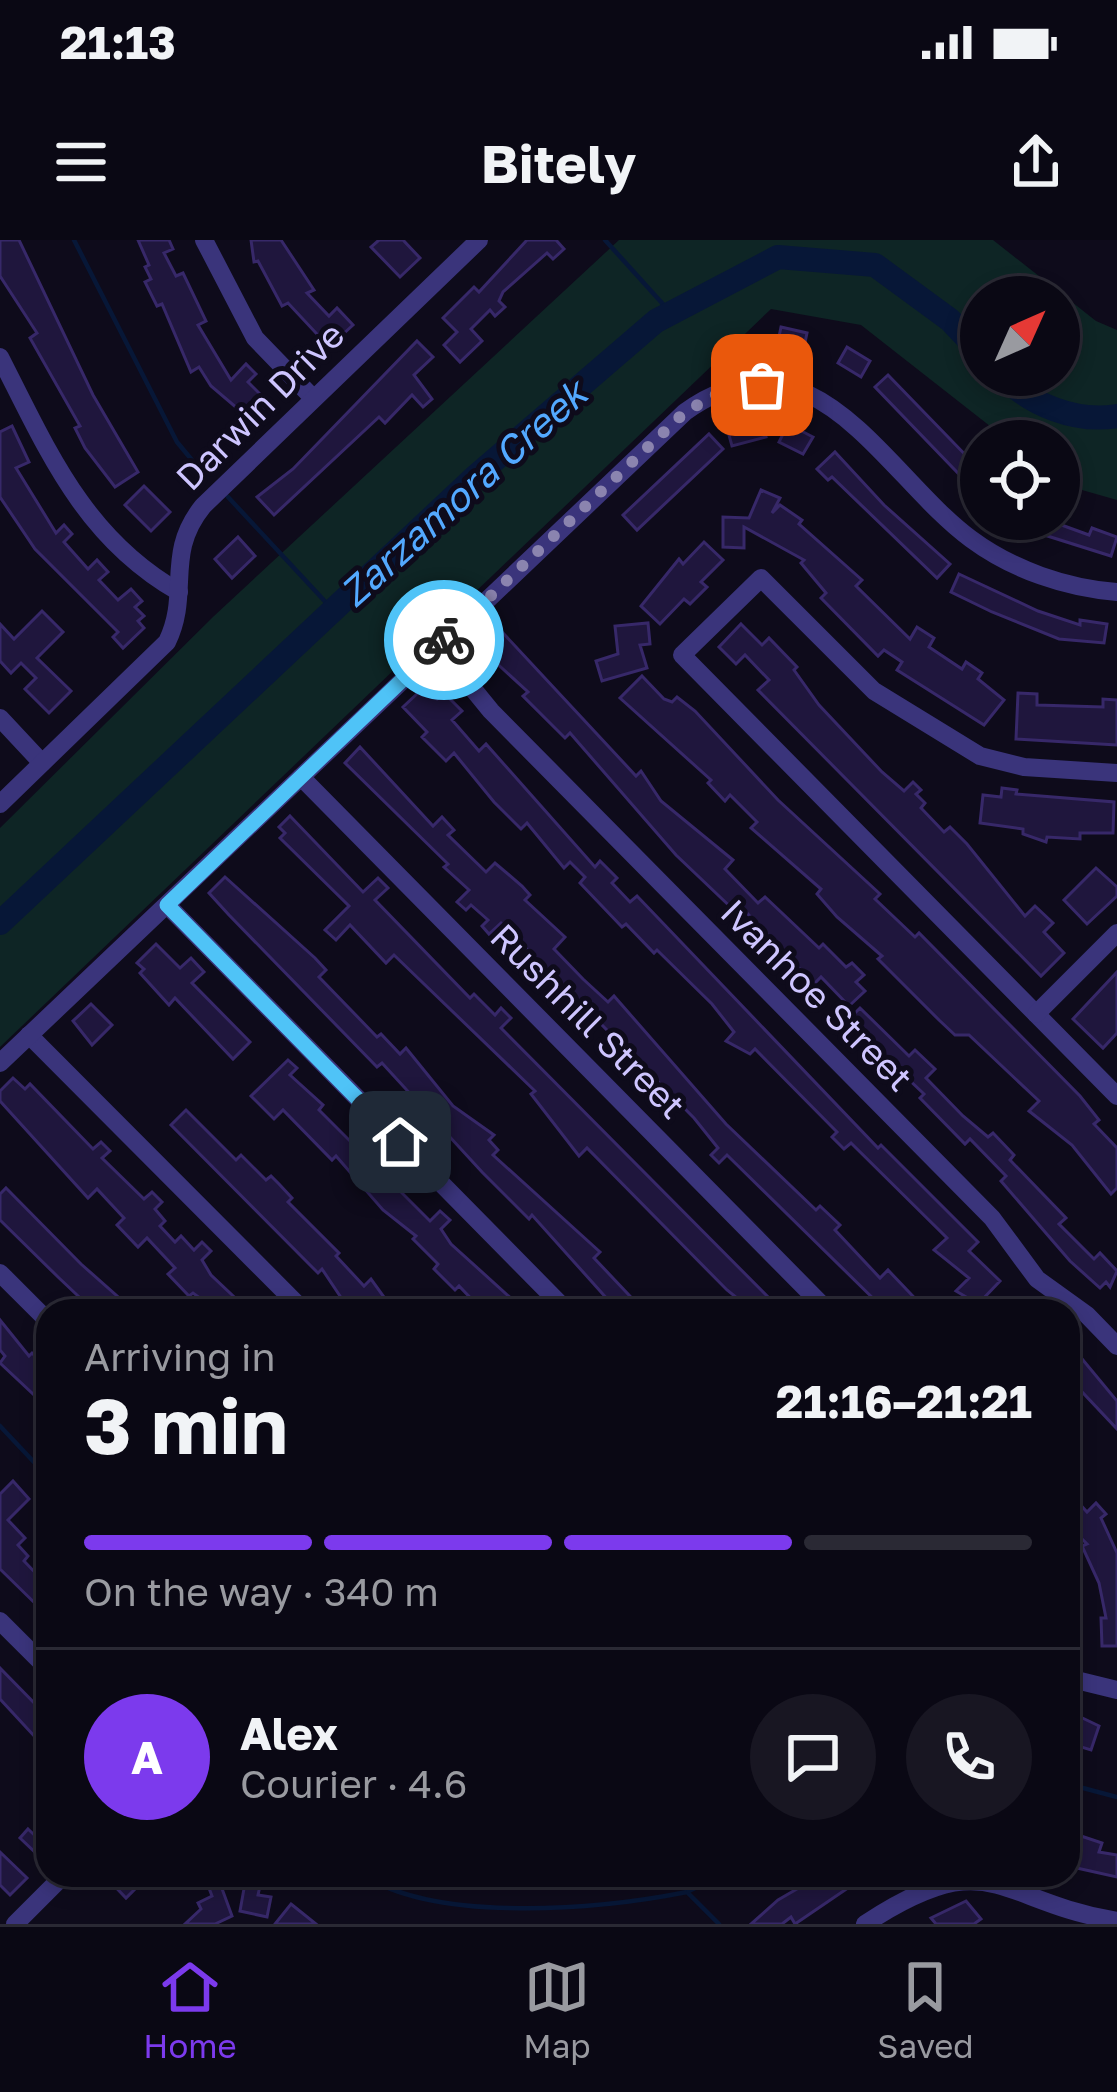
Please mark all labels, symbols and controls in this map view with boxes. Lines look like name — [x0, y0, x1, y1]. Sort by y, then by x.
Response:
text: 21:13 — [60, 15, 176, 69]
icon: menu — [48, 129, 114, 195]
icon: share — [1003, 129, 1069, 195]
text: Bitely — [481, 130, 636, 195]
north arrow — [960, 276, 1080, 396]
map controls — [960, 276, 1080, 540]
street label: Darwin Drive — [167, 313, 352, 498]
pin — [711, 334, 813, 436]
icon: bag — [729, 352, 795, 418]
water label: Zarzamora Creek — [329, 367, 599, 616]
button: locate — [960, 420, 1080, 540]
courier — [384, 580, 504, 700]
icon: bike — [411, 607, 477, 673]
street label: Ivanhoe Street — [713, 890, 922, 1099]
street label: Rushhill Street — [482, 915, 694, 1127]
pin — [349, 1091, 451, 1193]
icon: home — [367, 1109, 433, 1175]
text: Arriving in — [84, 1333, 275, 1380]
text: 21:16–21:21 — [776, 1374, 1032, 1428]
text: 3 min — [84, 1378, 288, 1471]
text: On the way · 340 m — [84, 1568, 439, 1615]
button: chat — [750, 1694, 876, 1820]
button: phone — [906, 1694, 1032, 1820]
text: Alex — [240, 1706, 338, 1760]
text: A — [131, 1730, 163, 1784]
text: Courier · 4.6 — [240, 1760, 467, 1807]
tab: Home — [143, 1954, 237, 2065]
tab: Map — [523, 1954, 591, 2065]
tab: Saved — [877, 1954, 974, 2065]

